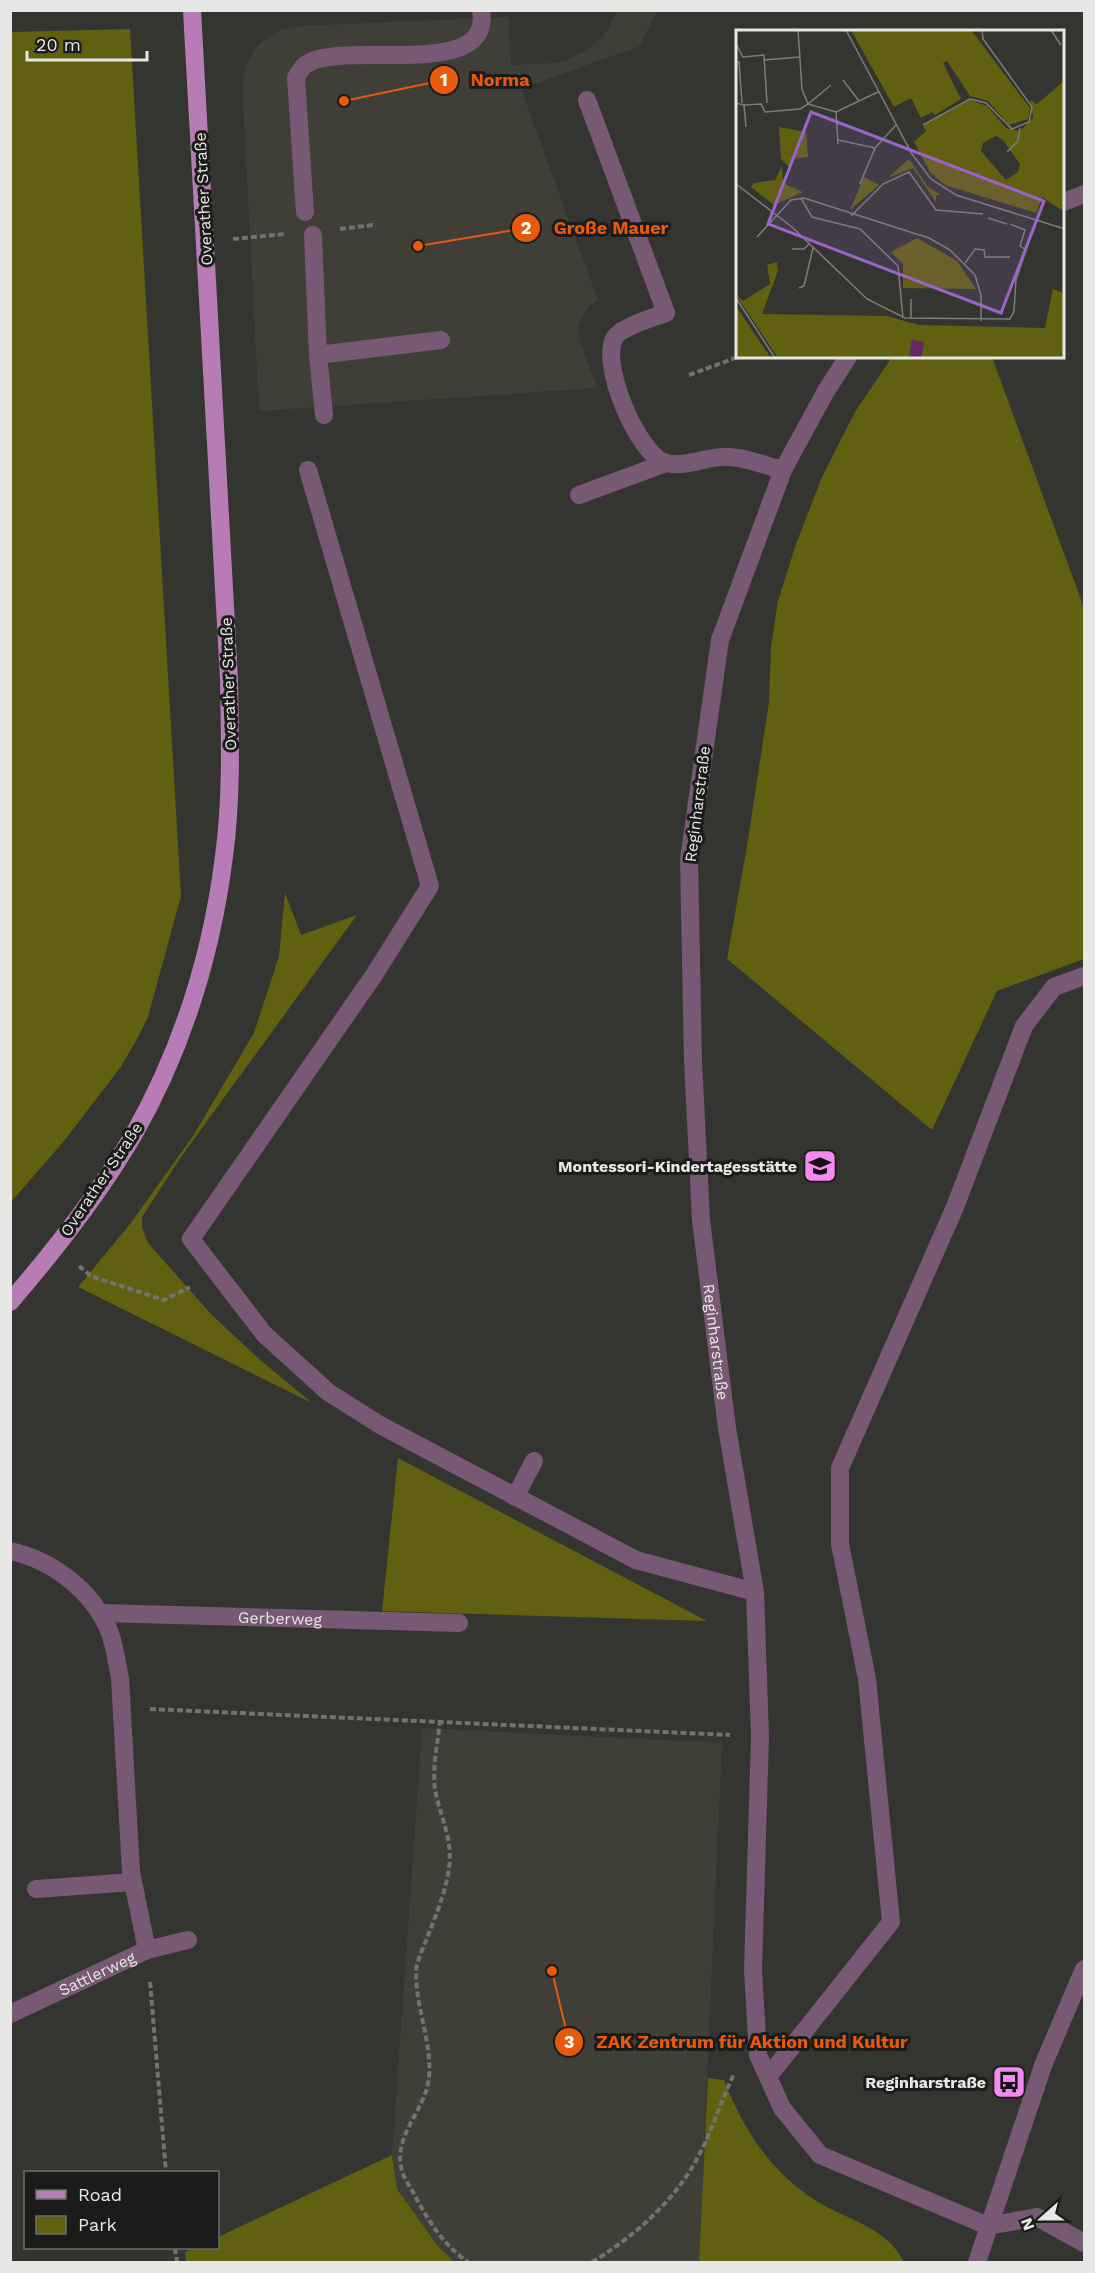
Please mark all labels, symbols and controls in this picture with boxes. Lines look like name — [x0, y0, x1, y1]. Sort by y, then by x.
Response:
scale bar — [27, 24, 147, 62]
inset map — [736, 30, 1065, 358]
text: 20 m — [36, 34, 81, 55]
callout: Norma — [429, 62, 542, 98]
text: 1 — [440, 69, 448, 90]
text: Norma — [470, 69, 530, 90]
street label: Overather Straße — [191, 132, 216, 266]
callout: Große Mauer — [511, 210, 680, 246]
text: 2 — [521, 217, 531, 238]
text: Große Mauer — [554, 217, 669, 238]
street label: Overather Straße — [217, 617, 240, 751]
street label: Reginharstraße — [681, 745, 714, 863]
street label: Overather Straße — [56, 1119, 147, 1240]
school or university icon: Montessori-Kindertagesstätte — [802, 1148, 838, 1184]
place label: Montessori-Kindertagesstätte — [558, 1157, 797, 1176]
street label: Reginharstraße — [699, 1283, 732, 1401]
street label: Gerberweg — [238, 1608, 323, 1629]
street label: Sattlerweg — [56, 1947, 139, 2000]
callout: ZAK Zentrum für Aktion und Kultur — [554, 2024, 920, 2060]
text: 3 — [564, 2031, 574, 2052]
text: ZAK Zentrum für Aktion und Kultur — [596, 2031, 908, 2052]
bus stop icon: Reginharstraße — [991, 2064, 1027, 2100]
place label: Reginharstraße — [865, 2073, 986, 2092]
legend — [24, 2171, 219, 2249]
text: Road — [78, 2184, 122, 2205]
north arrow — [1011, 2189, 1071, 2249]
text: Park — [78, 2214, 117, 2235]
text: N — [1016, 2215, 1038, 2233]

